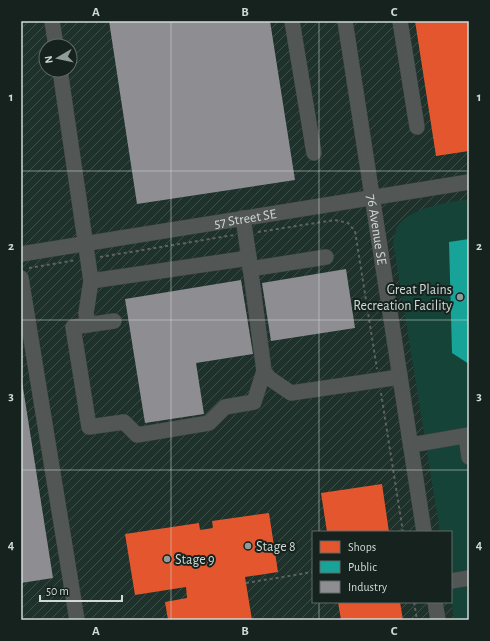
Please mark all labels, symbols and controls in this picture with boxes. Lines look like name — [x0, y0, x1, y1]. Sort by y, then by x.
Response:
text: A — [92, 6, 100, 19]
text: B — [241, 6, 249, 19]
text: C — [391, 6, 398, 19]
north arrow — [38, 38, 78, 78]
text: N — [43, 55, 55, 64]
text: 1 — [9, 91, 13, 104]
text: 1 — [477, 91, 481, 104]
street label: 76 Avenue SE — [364, 193, 389, 266]
street label: 57 Street SE — [213, 207, 278, 231]
text: 2 — [8, 240, 14, 253]
text: 2 — [476, 240, 482, 253]
place label: Great Plains Recreation Facility — [353, 283, 452, 313]
marker: Great Plains Recreation Facility — [455, 292, 465, 302]
text: 3 — [8, 390, 14, 403]
text: 3 — [476, 390, 482, 403]
legend — [312, 531, 452, 603]
text: 4 — [8, 539, 15, 552]
text: 4 — [476, 539, 483, 552]
place label: Stage 8 — [256, 540, 296, 554]
marker: Stage 8 — [243, 541, 253, 551]
text: Shops — [348, 541, 376, 553]
place label: Stage 9 — [175, 553, 215, 567]
marker: Stage 9 — [162, 554, 172, 564]
text: Public — [348, 561, 377, 573]
scale bar — [40, 577, 122, 603]
text: Industry — [348, 581, 387, 594]
text: 50 m — [46, 585, 69, 597]
text: A — [92, 625, 100, 638]
text: B — [241, 625, 249, 638]
text: C — [391, 625, 398, 638]

